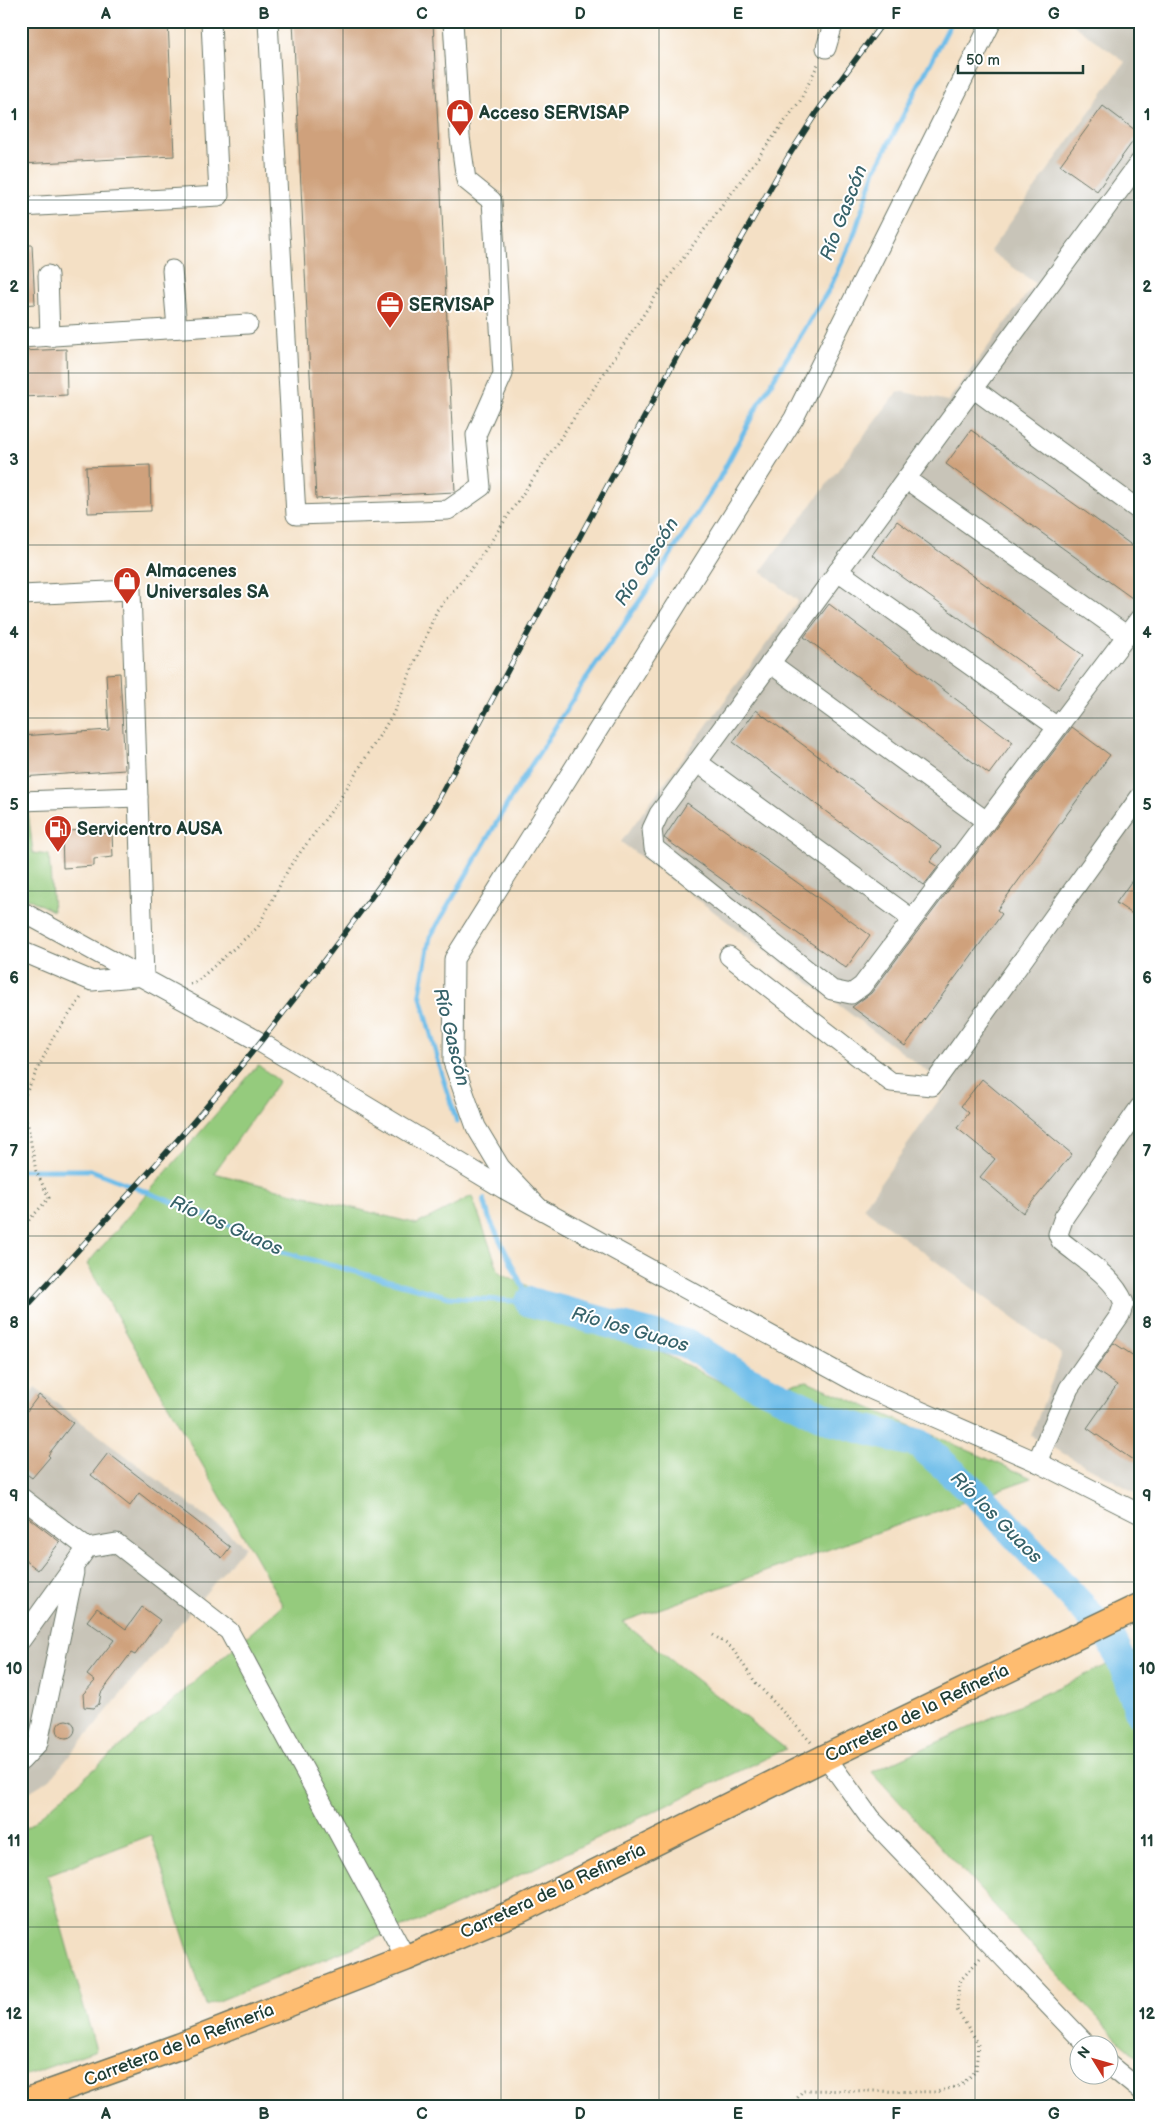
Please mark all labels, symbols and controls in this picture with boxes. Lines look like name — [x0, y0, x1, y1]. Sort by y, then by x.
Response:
text: A — [100, 5, 111, 24]
text: B — [258, 5, 270, 24]
text: C — [416, 5, 428, 24]
text: D — [574, 5, 586, 24]
text: E — [733, 5, 743, 24]
text: F — [891, 5, 901, 24]
text: G — [1048, 5, 1060, 24]
scale bar — [958, 42, 1084, 74]
text: 50 m — [966, 51, 1000, 70]
shop icon: Acceso SERVISAP — [445, 98, 475, 137]
place label: Acceso SERVISAP — [478, 103, 630, 124]
text: 1 — [11, 106, 17, 125]
text: 1 — [1144, 106, 1150, 125]
water label: Río Gascón — [815, 162, 873, 264]
text: 2 — [9, 278, 19, 297]
text: 2 — [1142, 278, 1152, 297]
office icon: SERVISAP — [375, 290, 405, 329]
place label: SERVISAP — [409, 295, 495, 316]
text: 3 — [9, 451, 19, 470]
text: 3 — [1142, 451, 1152, 470]
water label: Río Gascón — [610, 514, 684, 610]
place label: Almacenes Universales SA — [145, 561, 270, 603]
shop icon: Almacenes Universales SA — [112, 566, 142, 605]
text: 4 — [9, 624, 19, 643]
text: 4 — [1142, 624, 1152, 643]
text: 5 — [9, 796, 19, 815]
text: 5 — [1142, 796, 1152, 815]
fuel station icon: Servicentro AUSA — [43, 814, 73, 853]
place label: Servicentro AUSA — [77, 819, 223, 840]
text: 6 — [9, 969, 19, 988]
text: 6 — [1142, 969, 1152, 988]
water label: Río Gascón — [428, 986, 474, 1088]
text: 7 — [10, 1142, 19, 1161]
text: 7 — [1143, 1142, 1152, 1161]
water label: Río los Guaos — [166, 1191, 286, 1261]
water label: Río los Guaos — [569, 1302, 692, 1358]
text: 8 — [9, 1314, 19, 1333]
text: 8 — [1142, 1314, 1152, 1333]
water label: Río los Guaos — [945, 1467, 1047, 1569]
text: 9 — [9, 1487, 19, 1506]
text: 9 — [1142, 1487, 1152, 1506]
street label: Carretera de la Refinería — [822, 1659, 1012, 1767]
text: 10 — [6, 1660, 22, 1679]
text: 10 — [1139, 1660, 1155, 1679]
text: 11 — [7, 1832, 21, 1851]
text: 11 — [1140, 1832, 1154, 1851]
street label: Carretera de la Refinería — [457, 1839, 649, 1943]
street label: Carretera de la Refinería — [81, 1999, 277, 2091]
text: 12 — [6, 2005, 23, 2024]
text: 12 — [1139, 2005, 1156, 2024]
north arrow — [1068, 2034, 1118, 2084]
text: N — [1074, 2043, 1094, 2062]
text: A — [100, 2105, 111, 2124]
text: B — [258, 2105, 270, 2124]
text: C — [416, 2105, 428, 2124]
text: D — [574, 2105, 586, 2124]
text: E — [733, 2105, 743, 2124]
text: F — [891, 2105, 901, 2124]
text: G — [1048, 2105, 1060, 2124]

